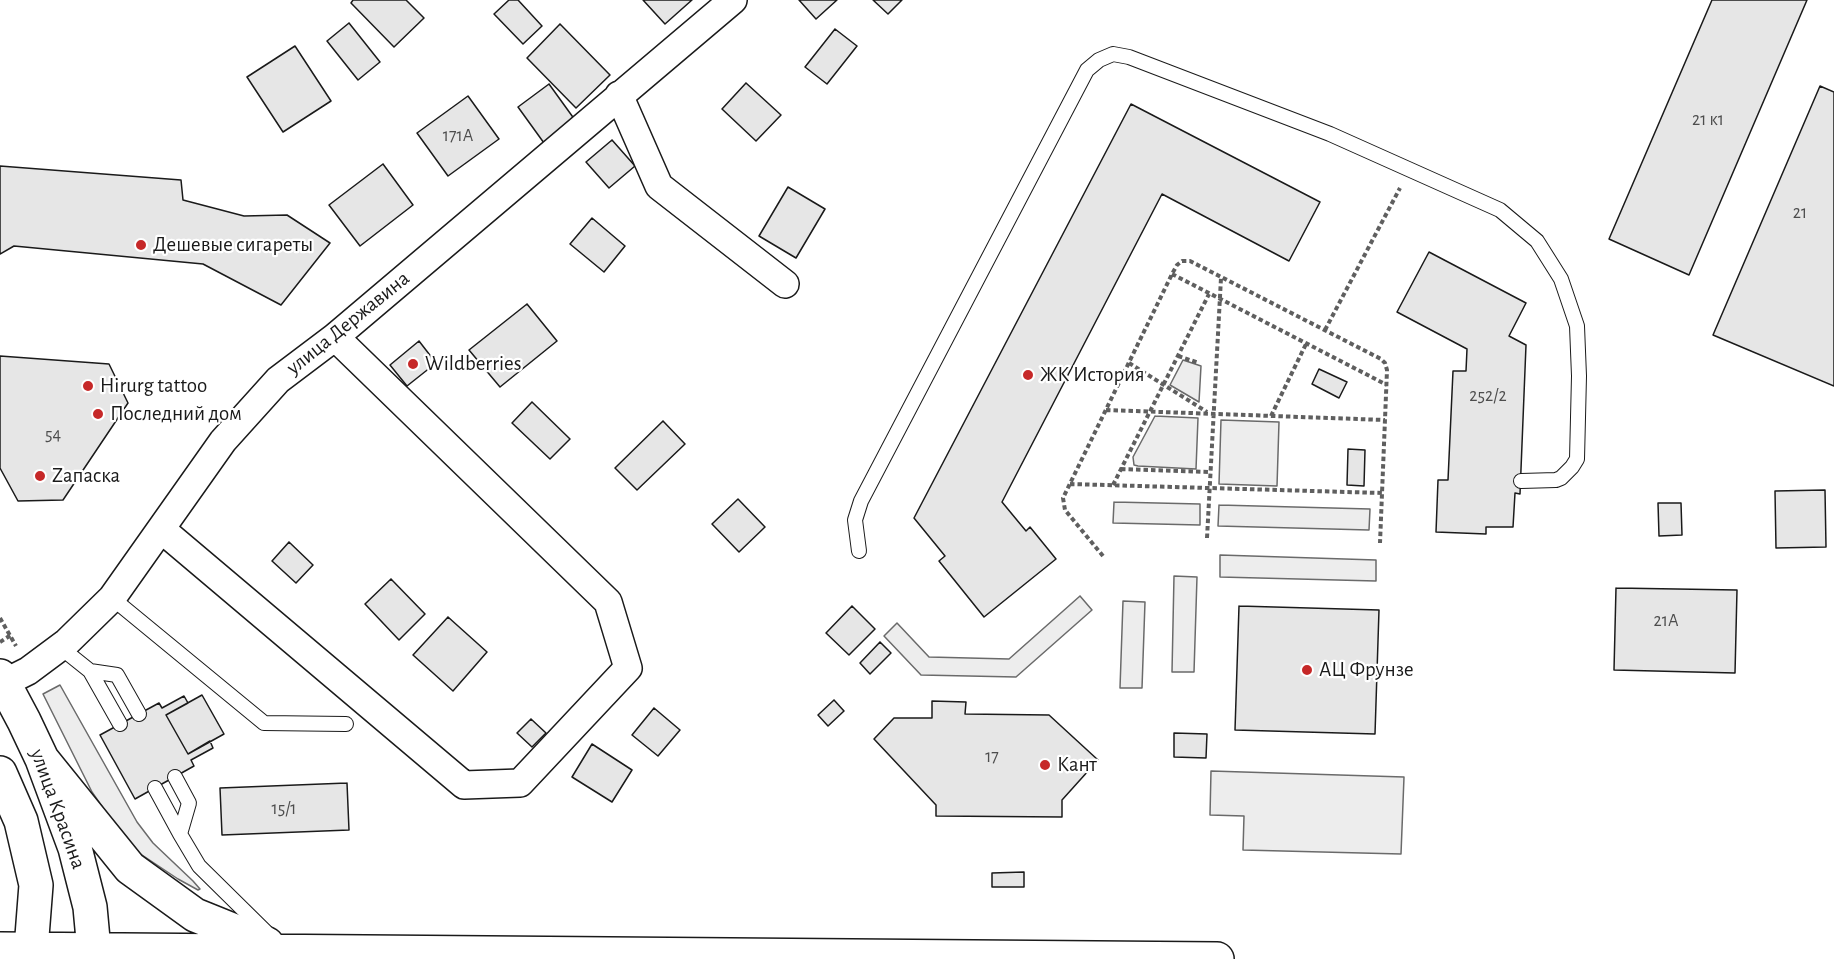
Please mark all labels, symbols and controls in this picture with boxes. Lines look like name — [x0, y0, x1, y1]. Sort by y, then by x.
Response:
house number: 21 к1 — [1692, 109, 1724, 131]
house number: 171А — [443, 125, 473, 147]
house number: 21 — [1793, 202, 1807, 224]
place label: Дешевые сигареты — [153, 232, 313, 258]
marker: Дешевые сигареты — [134, 238, 148, 252]
street label: улица Державина — [281, 266, 415, 380]
place label: Wildberries — [425, 351, 521, 377]
marker: Wildberries — [406, 357, 420, 371]
place label: ЖК История — [1040, 362, 1145, 388]
marker: ЖК История — [1021, 368, 1035, 382]
place label: Hirurg tattoo — [100, 373, 207, 399]
marker: Hirurg tattoo — [81, 379, 95, 393]
house number: 252/2 — [1469, 385, 1507, 407]
place label: Последний дом — [110, 401, 242, 427]
marker: Последний дом — [91, 407, 105, 421]
house number: 54 — [45, 424, 61, 446]
place label: Zапаска — [52, 463, 120, 489]
marker: Zапаска — [33, 469, 47, 483]
house number: 21А — [1654, 610, 1678, 632]
place label: АЦ Фрунзе — [1319, 657, 1414, 683]
marker: АЦ Фрунзе — [1300, 663, 1314, 677]
street label: улица Красина — [25, 746, 91, 872]
house number: 17 — [985, 746, 999, 768]
place label: Кант — [1057, 752, 1097, 778]
marker: Кант — [1038, 758, 1052, 772]
house number: 15/1 — [271, 798, 297, 820]

